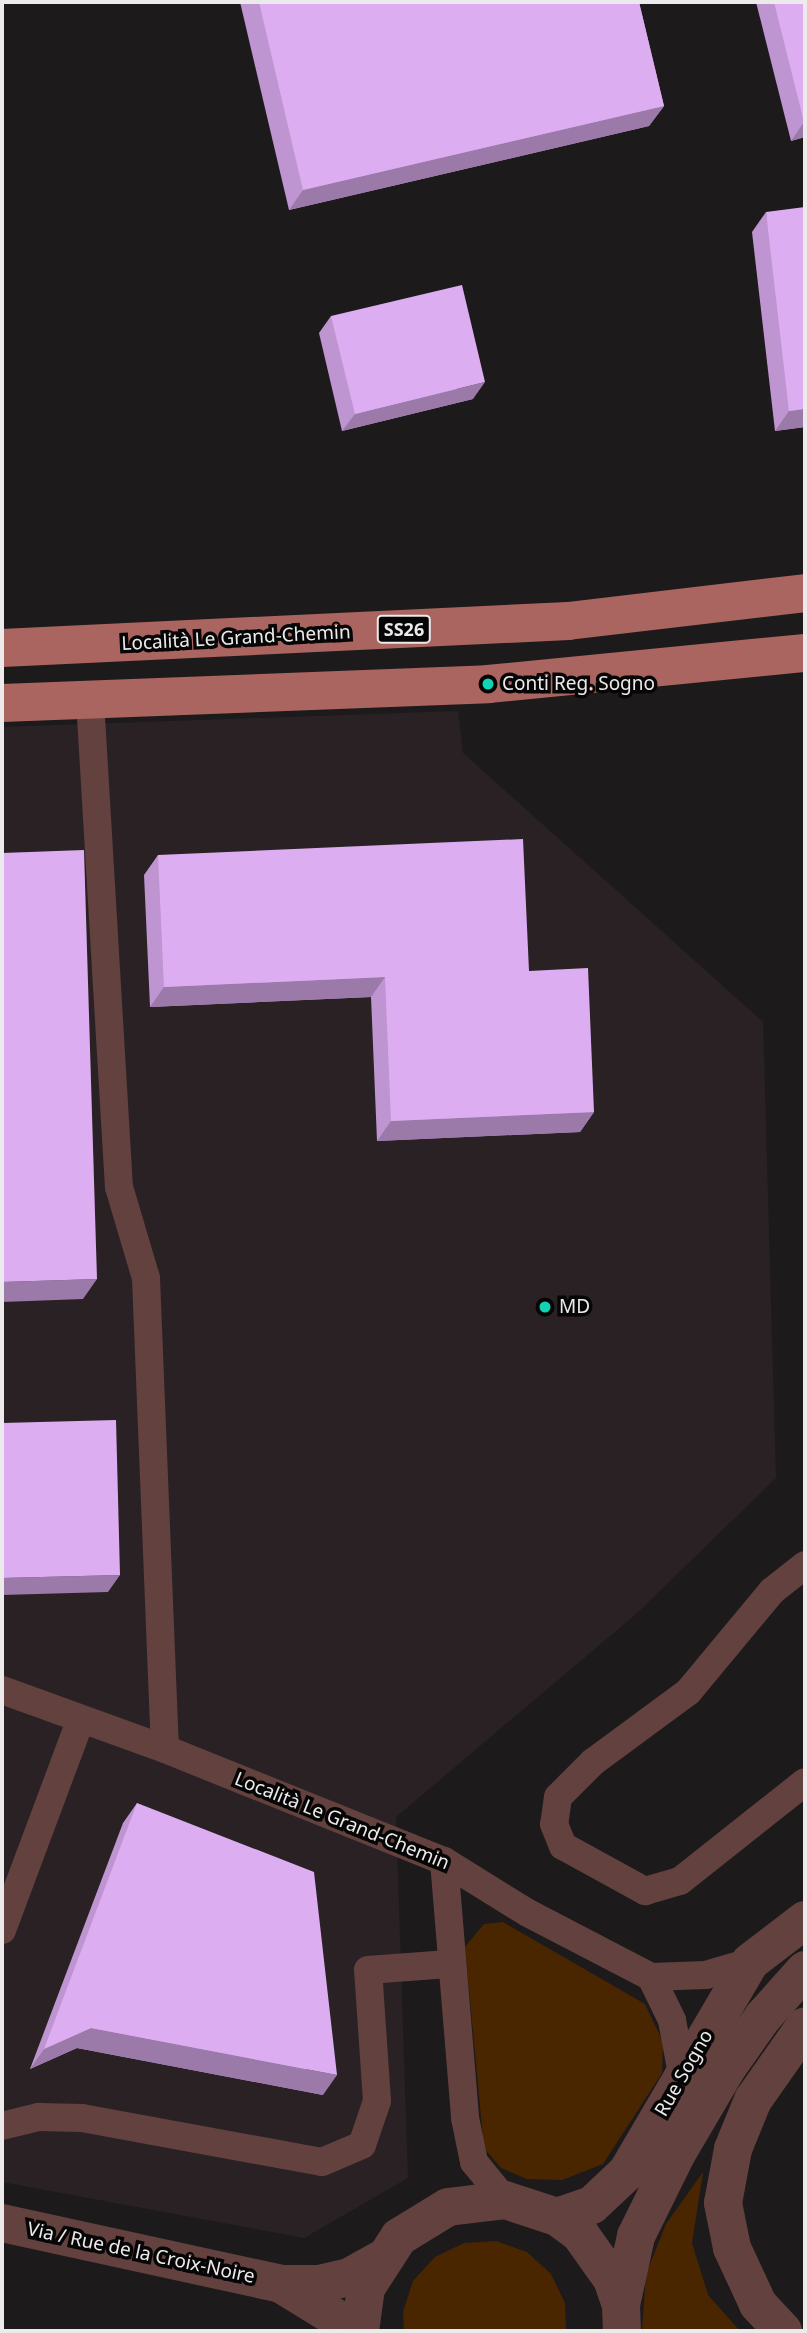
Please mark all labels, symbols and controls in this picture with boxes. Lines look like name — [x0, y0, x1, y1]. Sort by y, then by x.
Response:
road number: SS26 — [376, 614, 432, 644]
street label: Località Le Grand-Chemin — [121, 621, 351, 655]
place label: Conti Reg. Sogno — [502, 673, 655, 695]
marker: Conti Reg. Sogno — [480, 676, 496, 692]
place label: MD — [559, 1296, 590, 1318]
marker: MD — [537, 1299, 553, 1315]
street label: Località Le Grand-Chemin — [231, 1767, 453, 1875]
street label: Rue Sogno — [650, 2026, 718, 2120]
street label: Via / Rue de la Croix-Noire — [25, 2218, 257, 2288]

